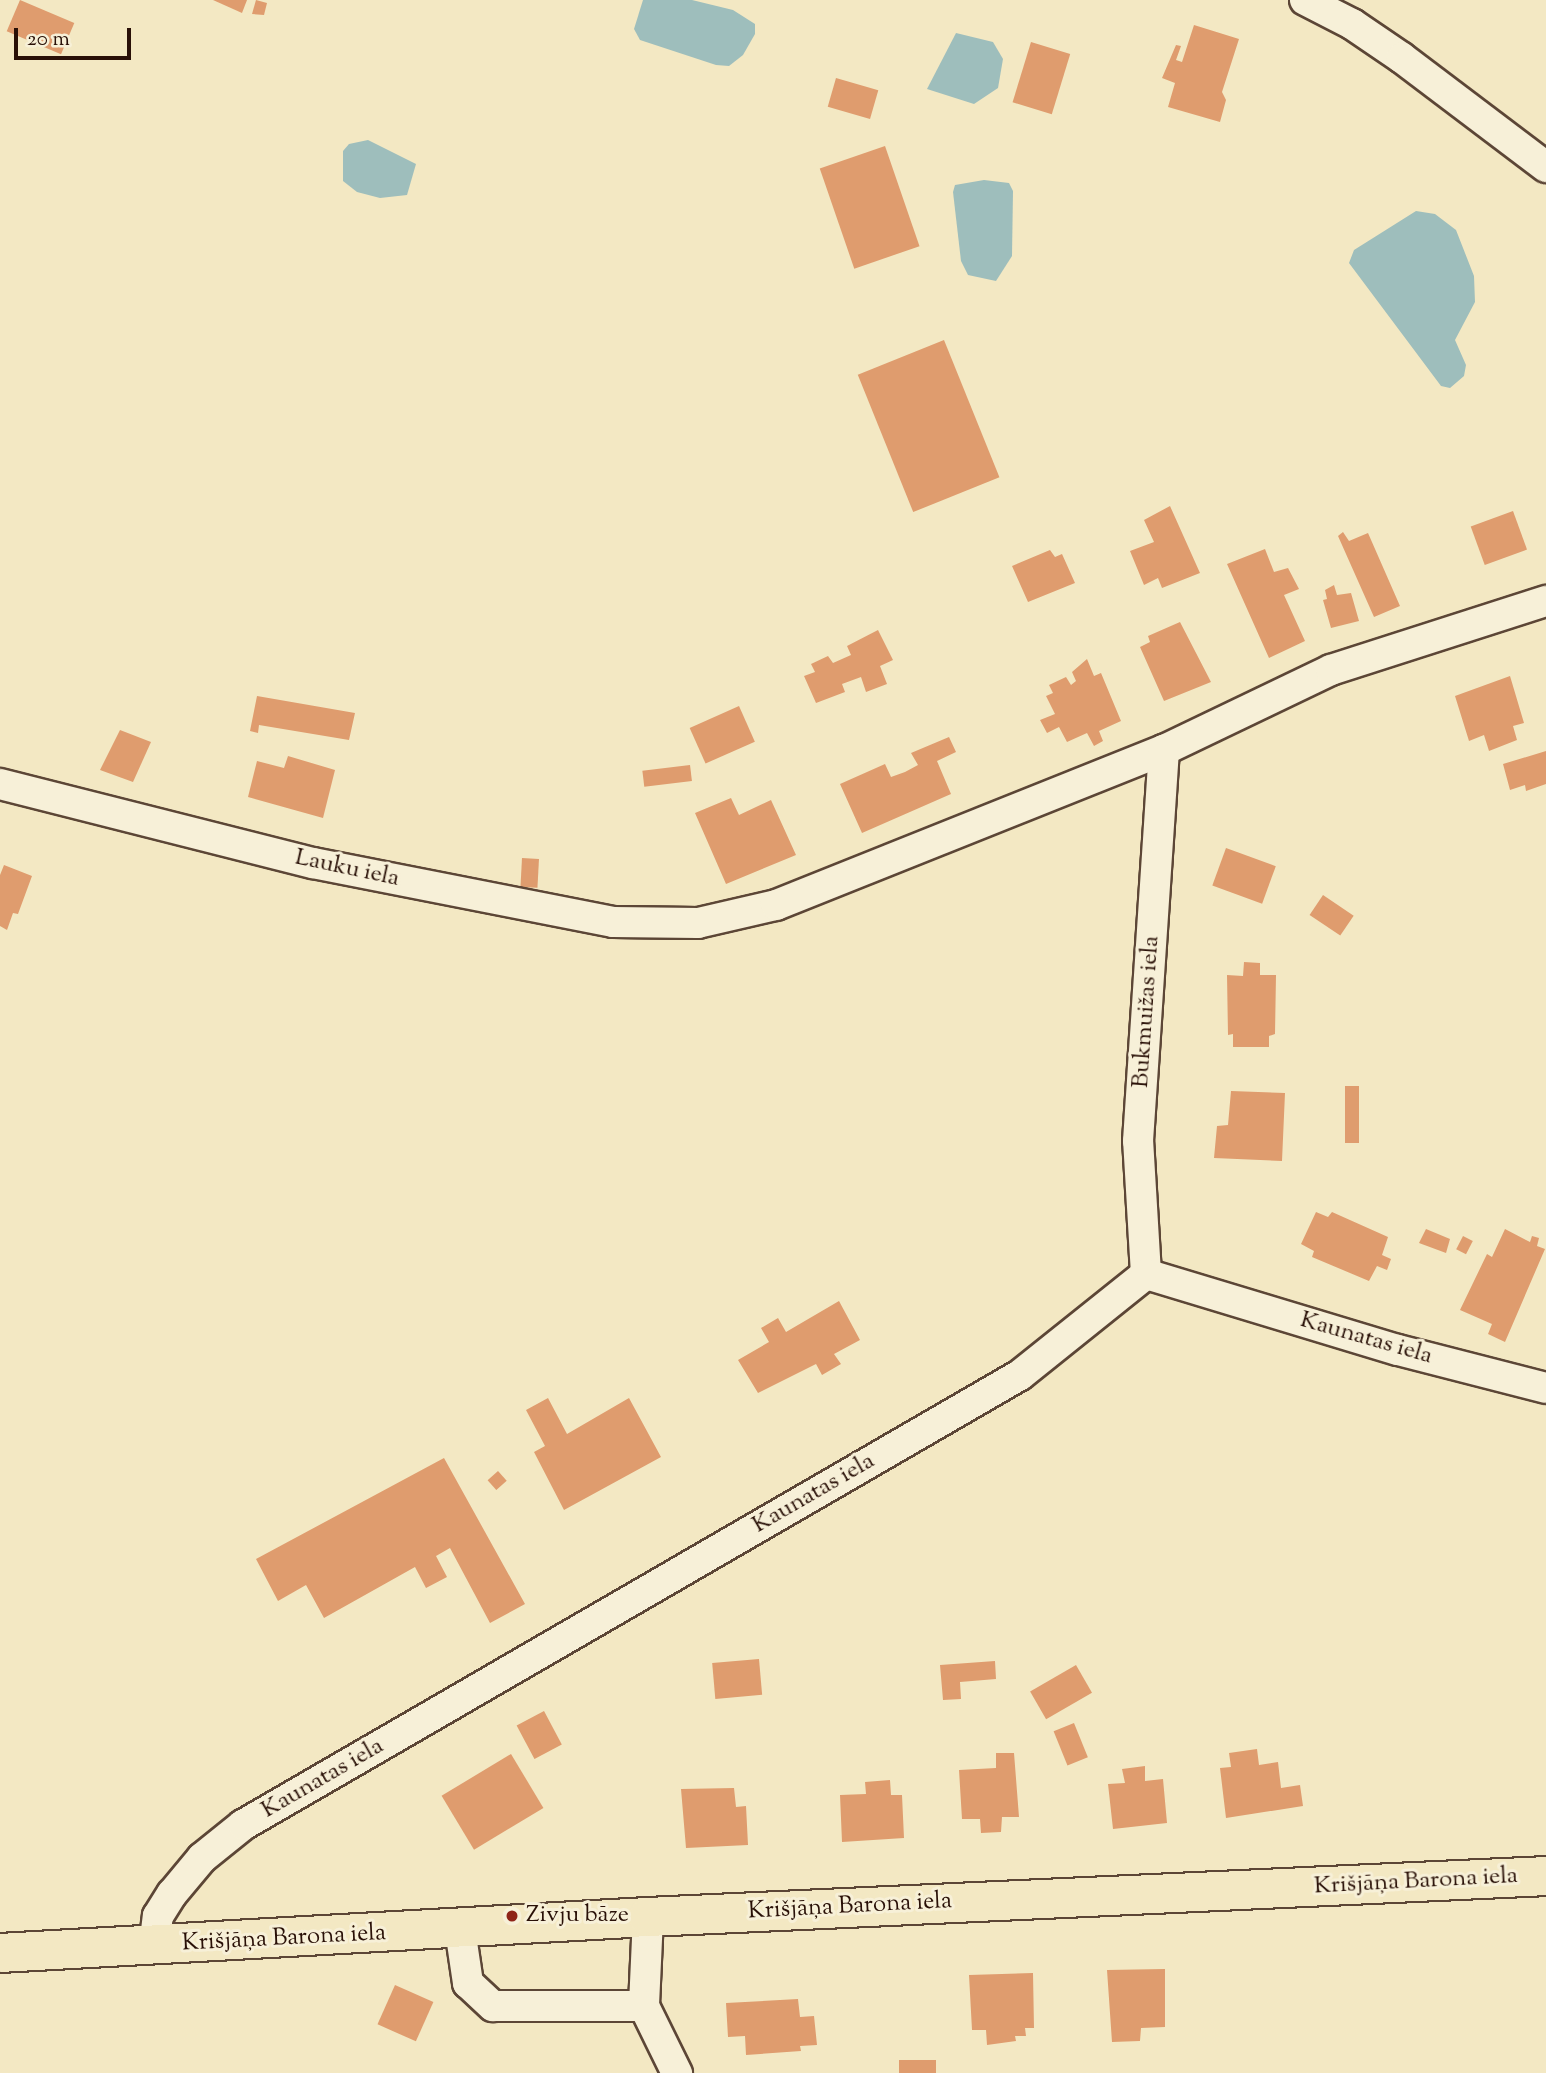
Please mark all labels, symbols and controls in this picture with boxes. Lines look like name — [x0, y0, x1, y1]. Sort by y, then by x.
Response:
scale bar — [18, 14, 135, 58]
text: 20 m — [27, 25, 70, 55]
street label: Lauku iela — [292, 844, 402, 894]
street label: Bukmuižas iela — [1127, 935, 1167, 1089]
street label: Kaunatas iela — [1297, 1306, 1435, 1372]
street label: Kaunatas iela — [748, 1447, 880, 1541]
street label: Kaunatas iela — [257, 1732, 389, 1826]
street label: Krišjāņa Barona iela — [1313, 1862, 1519, 1902]
street label: Krišjāņa Barona iela — [747, 1887, 953, 1927]
place label: Zivju bāze — [526, 1902, 629, 1930]
marker: Zivju bāze — [504, 1908, 520, 1924]
street label: Krišjāņa Barona iela — [181, 1919, 387, 1959]

